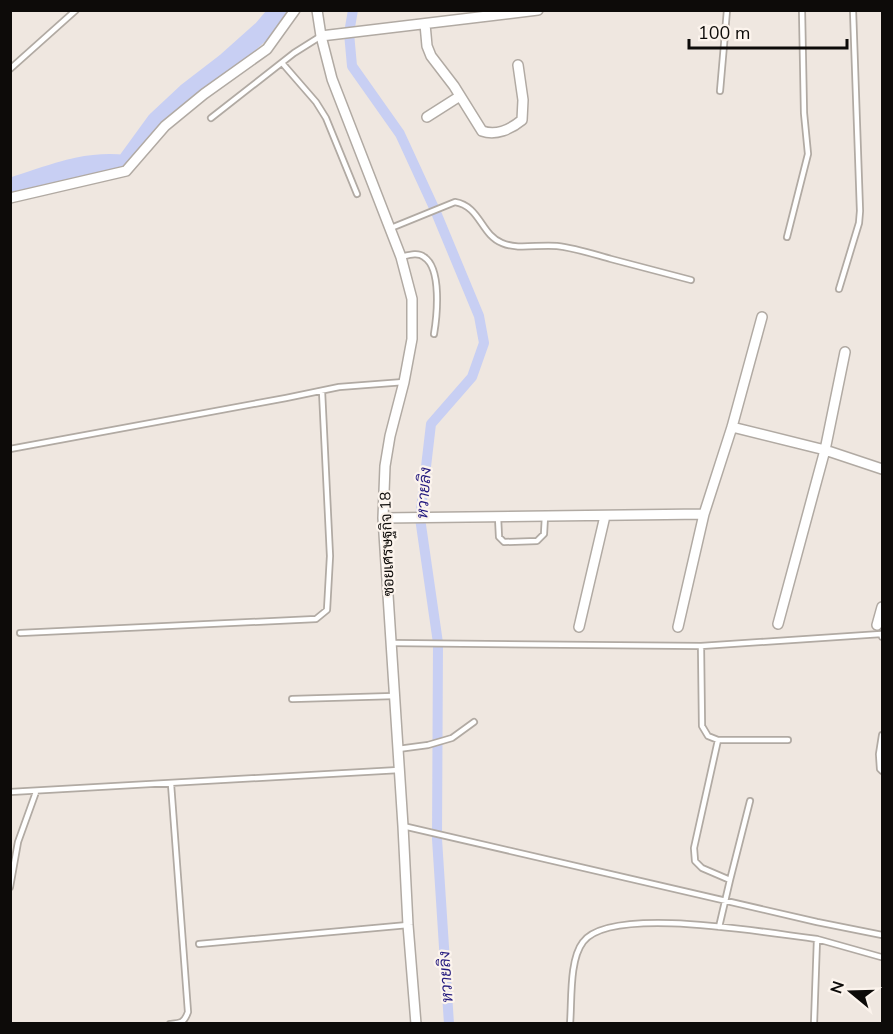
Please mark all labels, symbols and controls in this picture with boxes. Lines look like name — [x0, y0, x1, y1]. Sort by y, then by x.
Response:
scale bar — [689, 12, 846, 50]
text: 100 m — [698, 21, 750, 45]
water label: หวายลิง — [411, 466, 437, 520]
street label: ซอยเศรษฐกิจ 18 — [375, 491, 399, 597]
water label: หวายลิง — [433, 950, 459, 1004]
north arrow — [821, 962, 881, 1022]
text: N — [825, 978, 850, 997]

